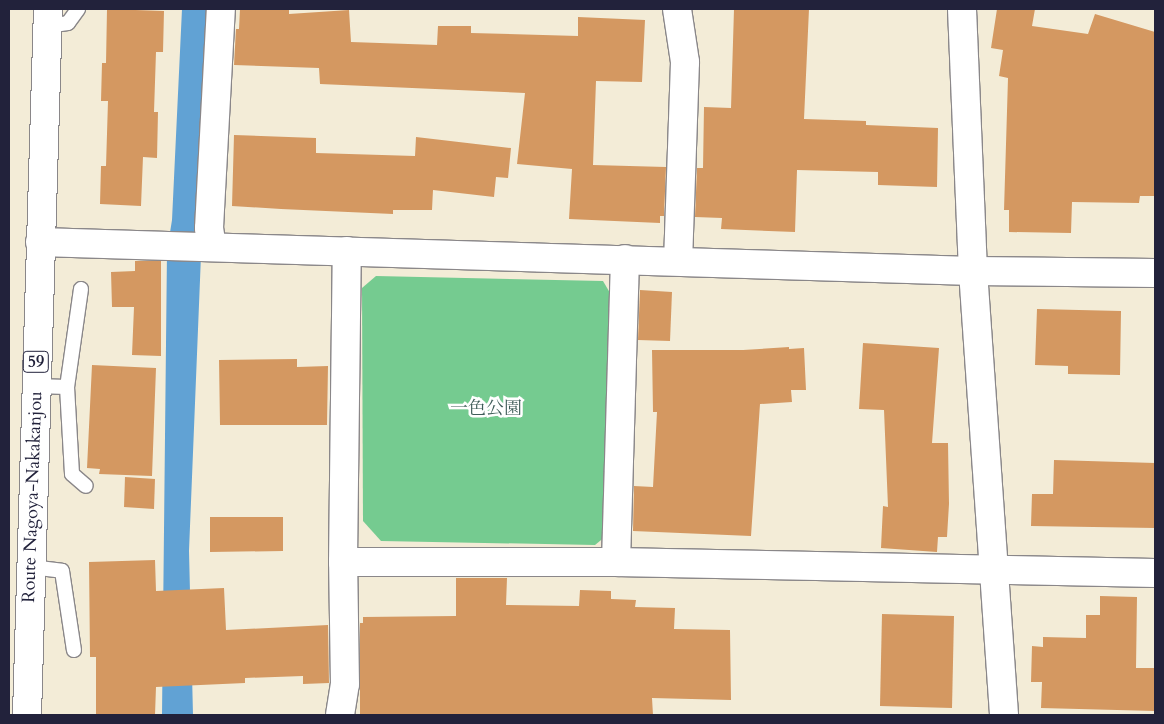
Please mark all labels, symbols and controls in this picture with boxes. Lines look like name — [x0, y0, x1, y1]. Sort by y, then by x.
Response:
road number: 59 — [22, 348, 50, 376]
street label: Route Nagoya-Nakakanjou — [19, 391, 47, 603]
park label: 一色公園 — [450, 398, 522, 420]

